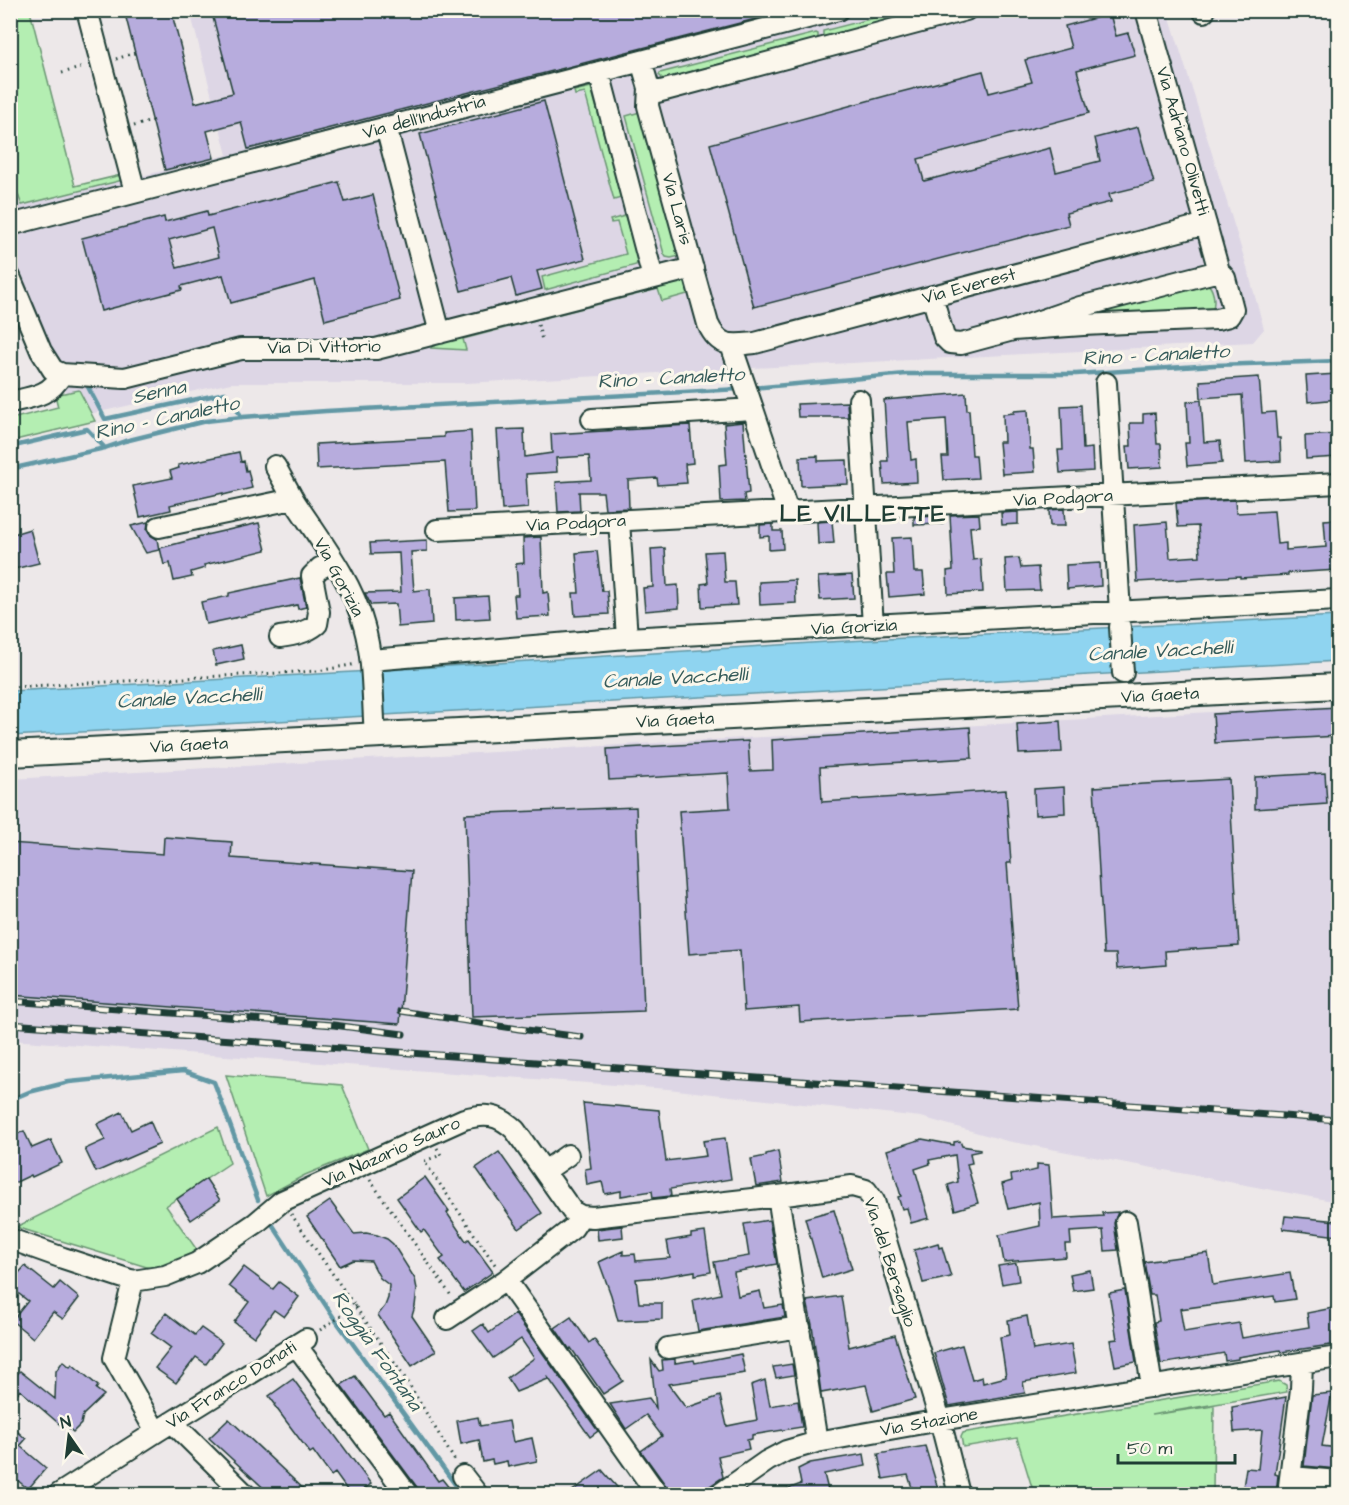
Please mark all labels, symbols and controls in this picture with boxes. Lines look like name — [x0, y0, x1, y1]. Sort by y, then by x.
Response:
street label: Via Adriano Olivetti — [1150, 64, 1216, 218]
street label: Via dell'Industria — [360, 89, 488, 145]
street label: Via Laris — [655, 170, 699, 248]
street label: Via Everest — [919, 261, 1019, 311]
street label: Via Di Vittorio — [267, 334, 381, 360]
water label: Rino - Canaletto — [1082, 337, 1232, 373]
water label: Rino - Canaletto — [597, 360, 747, 396]
water label: Senna — [130, 373, 189, 411]
water label: Rino - Canaletto — [92, 389, 243, 447]
street label: Via Podgora — [1013, 483, 1113, 514]
district label: LE VILLETTE — [779, 497, 947, 531]
street label: Via Podgora — [526, 508, 626, 539]
street label: Via Gorizia — [308, 533, 370, 621]
street label: Via Gorizia — [810, 612, 898, 642]
water label: Canale Vacchelli — [1087, 633, 1236, 669]
water label: Canale Vacchelli — [602, 660, 751, 696]
water label: Canale Vacchelli — [116, 680, 265, 716]
street label: Via Gaeta — [1120, 680, 1200, 710]
street label: Via Gaeta — [635, 705, 715, 735]
street label: Via Gaeta — [149, 730, 229, 760]
street label: Via Nazario Sauro — [318, 1110, 464, 1194]
street label: Via del Bersaglio — [856, 1194, 923, 1330]
water label: Roggia Fontana — [324, 1285, 429, 1418]
street label: Via Franco Donati — [161, 1335, 301, 1435]
street label: Via Stazione — [878, 1401, 980, 1443]
north arrow — [39, 1406, 99, 1466]
text: N — [58, 1411, 73, 1434]
scale bar — [1118, 1427, 1235, 1465]
text: 50 m — [1127, 1436, 1172, 1461]

